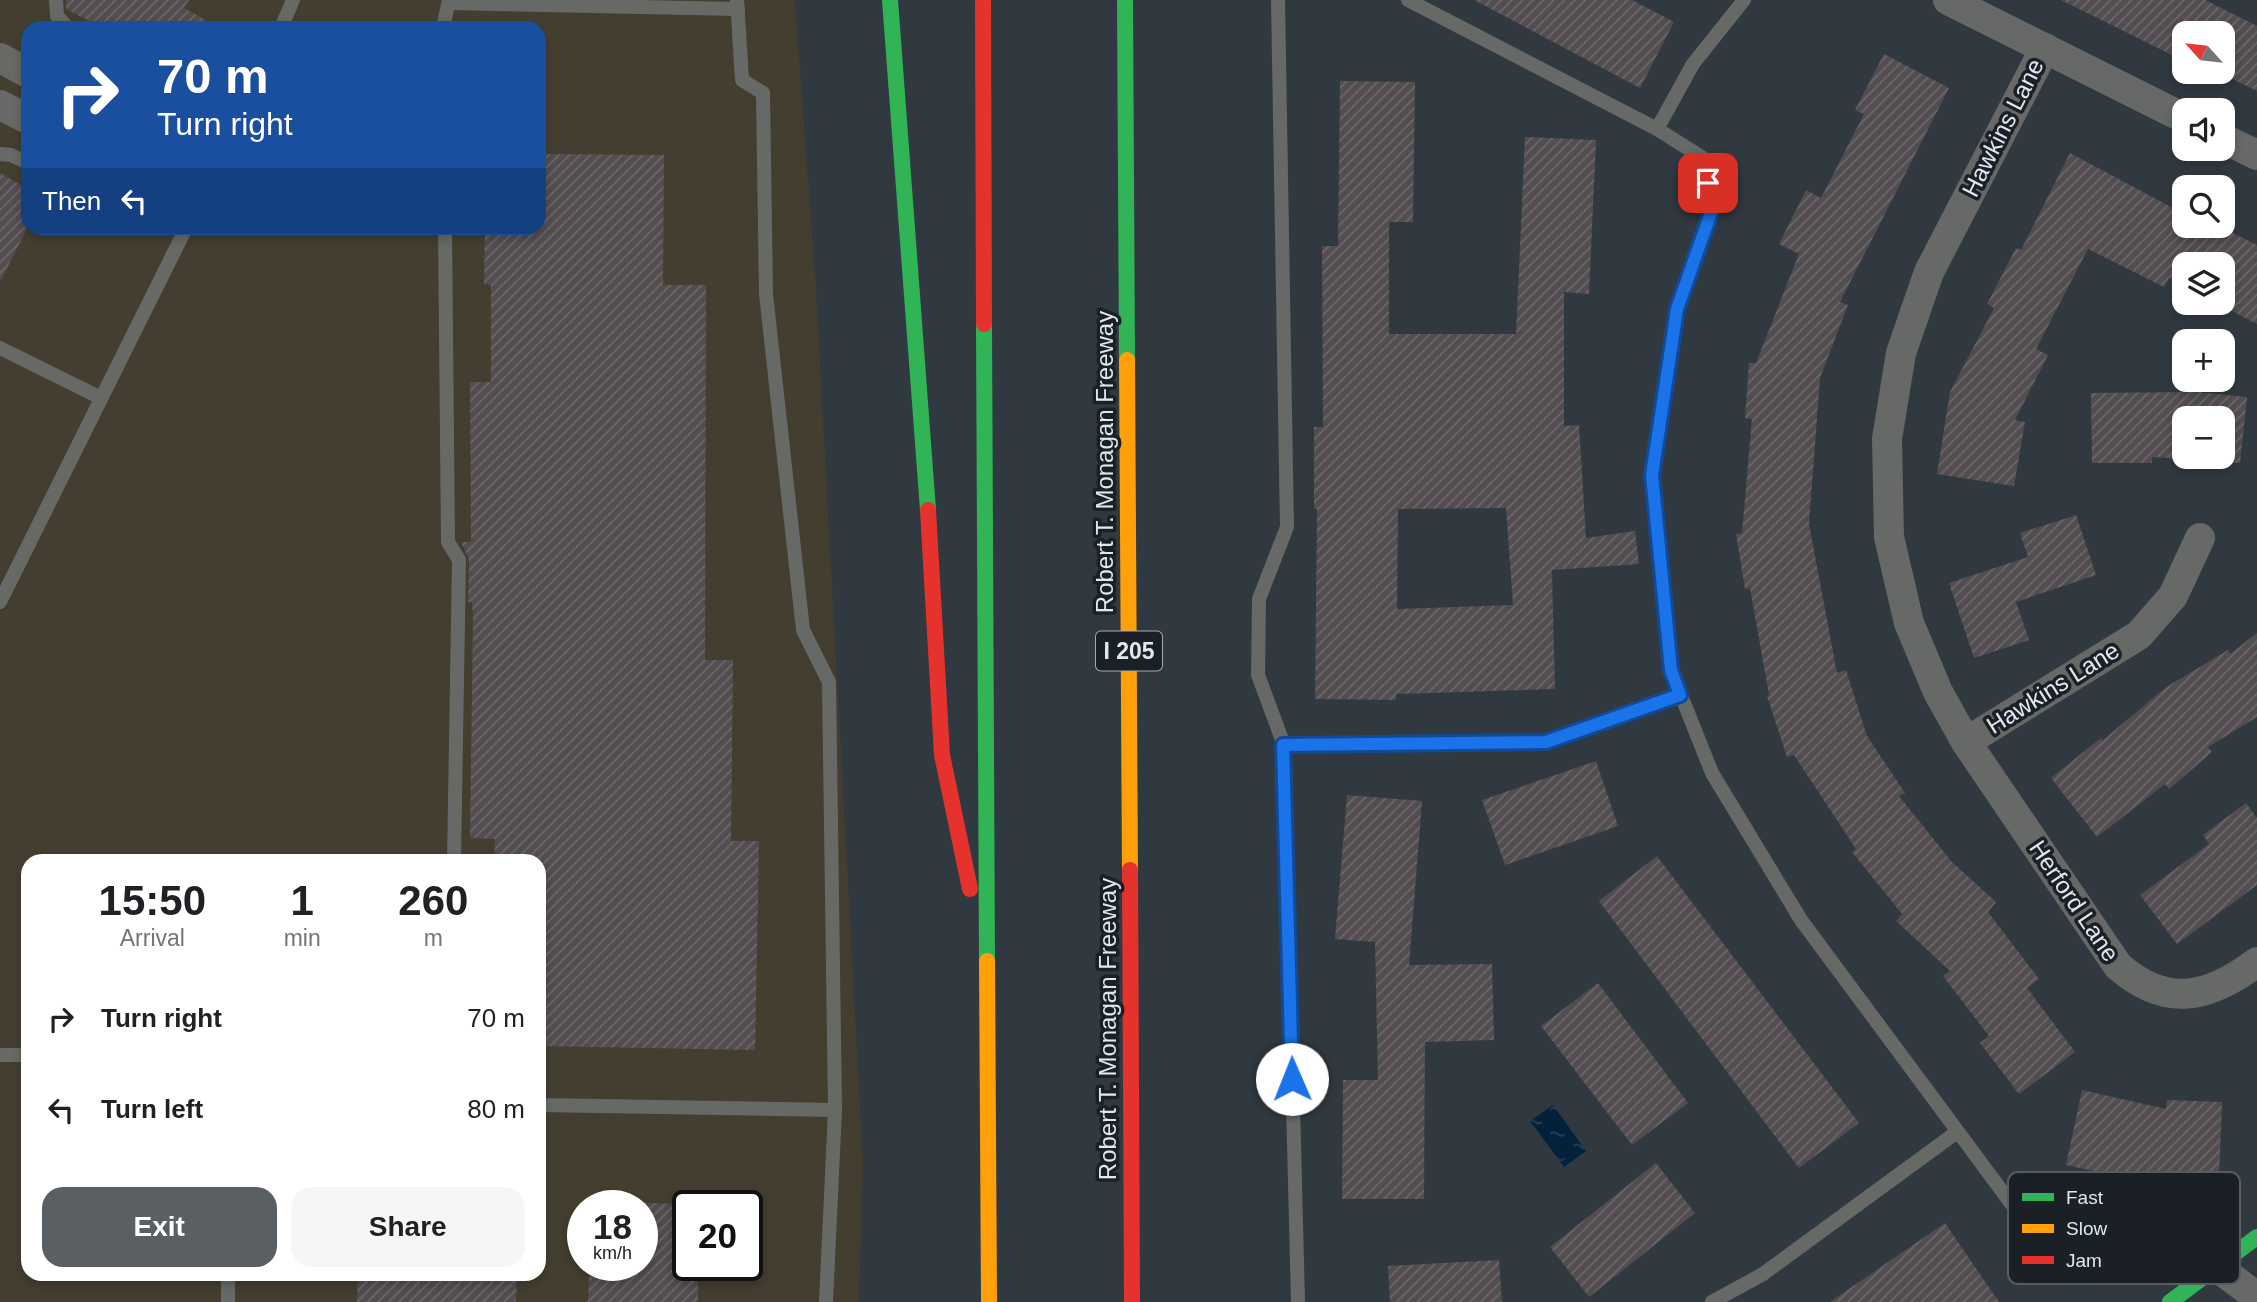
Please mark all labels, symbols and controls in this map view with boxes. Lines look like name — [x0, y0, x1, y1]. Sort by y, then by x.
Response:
north arrow — [2172, 21, 2235, 84]
map controls — [2172, 21, 2235, 469]
icon: right — [42, 49, 133, 140]
text: 70 m — [157, 49, 269, 103]
street label: Hawkins Lane — [1956, 54, 2049, 201]
button: sound — [2172, 98, 2235, 161]
text: Turn right — [157, 106, 293, 142]
pin — [1678, 153, 1738, 213]
icon: arrive — [1689, 164, 1727, 202]
button: search — [2172, 175, 2235, 238]
icon: left — [115, 182, 153, 220]
text: Then — [42, 186, 101, 216]
button: layers — [2172, 252, 2235, 315]
street label: Robert T. Monagan Freeway — [1091, 311, 1118, 613]
button: + — [2172, 329, 2235, 392]
button: − — [2172, 406, 2235, 469]
road number: I 205 — [1096, 632, 1162, 670]
street label: Hawkins Lane — [1982, 636, 2124, 739]
street label: Herford Lane — [2024, 835, 2125, 966]
text: 15:50 — [99, 877, 206, 924]
text: 1 — [290, 877, 314, 924]
text: 260 — [398, 877, 468, 924]
street label: Robert T. Monagan Freeway — [1094, 878, 1121, 1180]
text: Arrival — [120, 925, 185, 951]
text: min — [284, 925, 321, 951]
text: m — [424, 925, 443, 951]
icon: right — [42, 1000, 80, 1038]
text: Turn right — [101, 1003, 222, 1033]
text: 70 m — [467, 1003, 525, 1033]
position arrow — [1255, 1042, 1329, 1116]
icon: left — [42, 1091, 80, 1129]
text: Turn left — [101, 1094, 203, 1124]
text: 80 m — [467, 1094, 525, 1124]
legend — [2008, 1172, 2240, 1284]
button: Exit — [42, 1187, 277, 1267]
button: Share — [291, 1187, 525, 1267]
text: Fast — [2066, 1187, 2104, 1208]
speed limit sign: 20 — [672, 1190, 763, 1281]
text: 18 — [593, 1207, 632, 1246]
text: Slow — [2066, 1218, 2107, 1239]
text: km/h — [593, 1243, 632, 1263]
text: Jam — [2066, 1250, 2102, 1271]

